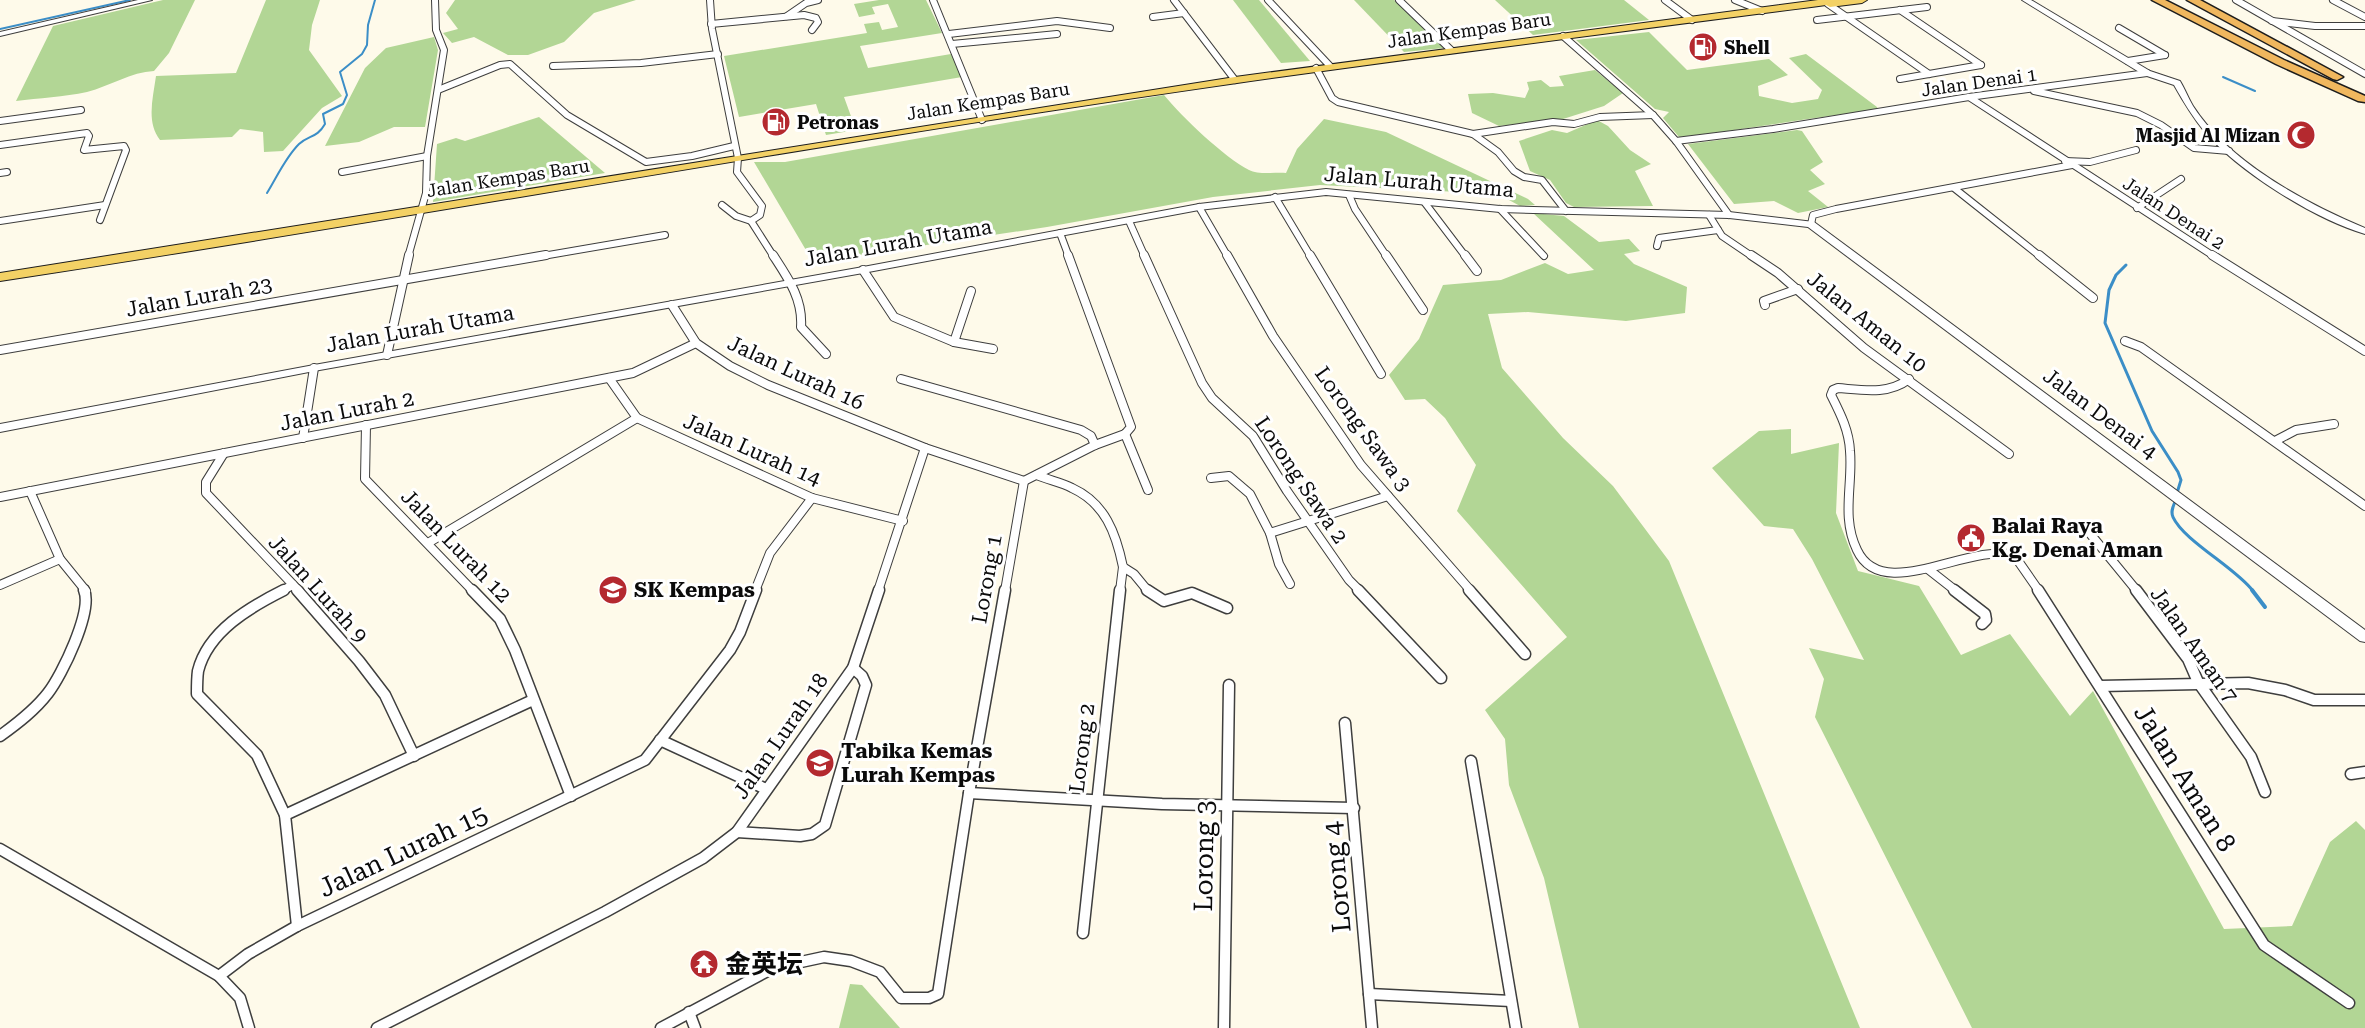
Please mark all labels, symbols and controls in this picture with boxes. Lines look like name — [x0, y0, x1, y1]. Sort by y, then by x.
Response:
street label: Jalan Kempas Baru — [1386, 8, 1552, 52]
fuel station icon: Shell — [1687, 31, 1719, 63]
place label: Shell — [1724, 37, 1770, 58]
street label: Jalan Denai 1 — [1920, 63, 2038, 101]
street label: Jalan Kempas Baru — [905, 78, 1071, 124]
fuel station icon: Petronas — [760, 106, 792, 138]
place label: Petronas — [797, 112, 879, 133]
mosque icon: Masjid Al Mizan — [2285, 119, 2317, 151]
place label: Masjid Al Mizan — [2135, 125, 2280, 146]
street label: Jalan Kempas Baru — [425, 155, 591, 201]
street label: Jalan Lurah Utama — [1323, 162, 1516, 202]
street label: Jalan Denai 2 — [2119, 172, 2229, 254]
street label: Jalan Lurah Utama — [802, 215, 994, 271]
street label: Jalan Aman 10 — [1802, 266, 1932, 378]
street label: Jalan Lurah 23 — [124, 272, 274, 322]
street label: Jalan Lurah Utama — [324, 301, 516, 357]
street label: Jalan Lurah 16 — [724, 331, 868, 415]
street label: Lorong Sawa 3 — [1310, 362, 1416, 496]
street label: Jalan Denai 4 — [2038, 363, 2162, 465]
street label: Jalan Lurah 2 — [278, 386, 416, 436]
street label: Jalan Lurah 14 — [680, 409, 825, 491]
street label: Lorong Sawa 2 — [1250, 412, 1352, 548]
street label: Jalan Lurah 12 — [396, 485, 516, 607]
place label: Balai Raya Kg. Denai Aman — [1992, 514, 2163, 562]
public building icon: Balai Raya Kg. Denai Aman — [1955, 522, 1987, 554]
street label: Jalan Lurah 9 — [264, 530, 372, 648]
street label: Lorong 1 — [967, 533, 1007, 625]
school or university icon: SK Kempas — [597, 574, 629, 606]
place label: SK Kempas — [634, 578, 755, 602]
street label: Jalan Aman 7 — [2145, 583, 2243, 707]
street label: Jalan Lurah 18 — [729, 669, 833, 803]
street label: Jalan Aman 8 — [2128, 699, 2242, 857]
street label: Lorong 2 — [1065, 702, 1099, 794]
place label: Tabika Kemas Lurah Kempas — [841, 739, 995, 787]
school or university icon: Tabika Kemas Lurah Kempas — [804, 747, 836, 779]
street label: Jalan Lurah 15 — [314, 799, 492, 903]
street label: Lorong 3 — [1188, 800, 1220, 912]
street label: Lorong 4 — [1317, 820, 1357, 934]
temple icon: 金英坛 — [688, 948, 720, 980]
place label: 金英坛 — [725, 949, 803, 979]

